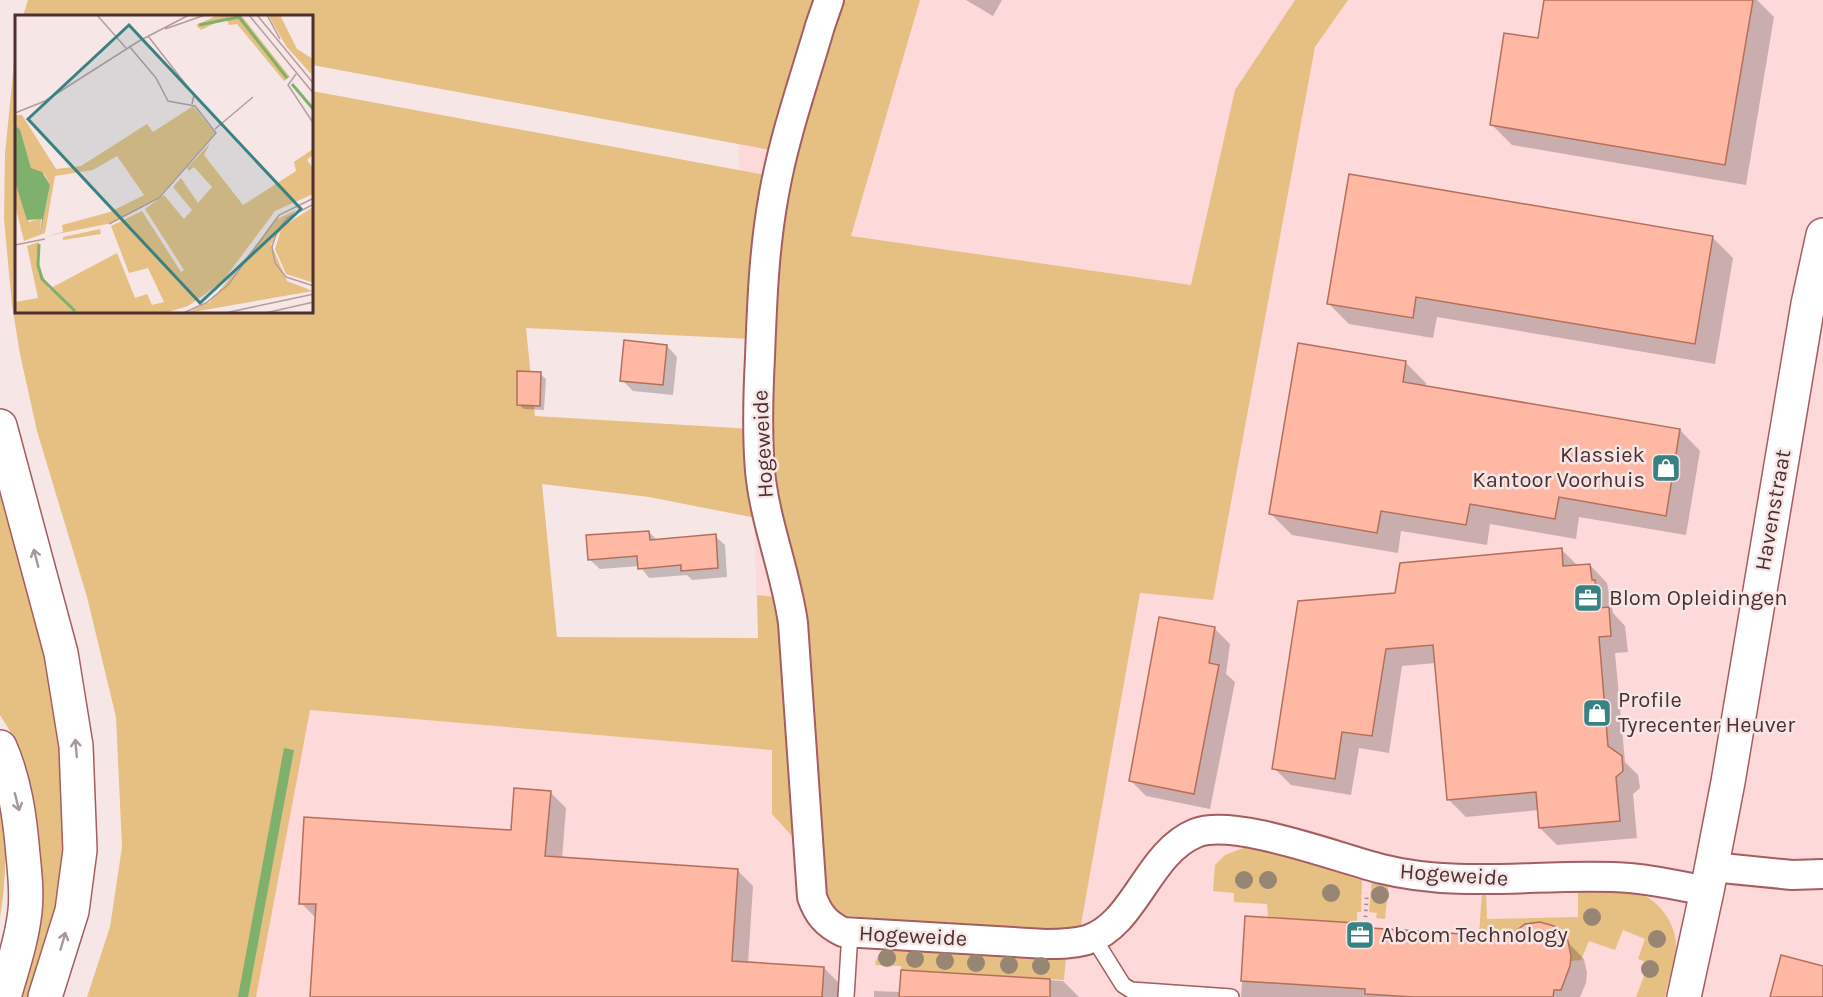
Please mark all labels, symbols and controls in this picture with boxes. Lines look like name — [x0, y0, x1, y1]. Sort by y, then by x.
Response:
inset map — [15, 15, 314, 314]
street label: Hogeweide — [747, 389, 779, 499]
place label: Klassiek Kantoor Voorhuis — [1472, 442, 1645, 493]
street label: Havenstraat — [1750, 447, 1796, 573]
shop icon: Klassiek Kantoor Voorhuis — [1650, 452, 1682, 484]
one-way arrow — [29, 549, 41, 568]
office icon: Blom Opleidingen — [1572, 582, 1604, 614]
place label: Blom Opleidingen — [1609, 585, 1788, 611]
place label: Profile Tyrecenter Heuver — [1618, 687, 1795, 738]
shop icon: Profile Tyrecenter Heuver — [1581, 697, 1613, 729]
one-way arrow — [70, 739, 81, 759]
one-way arrow — [11, 793, 23, 812]
street label: Hogeweide — [1399, 858, 1509, 892]
office icon: Abcom Technology — [1344, 919, 1376, 951]
street label: Hogeweide — [858, 920, 968, 952]
place label: Abcom Technology — [1381, 922, 1568, 948]
one-way arrow — [58, 932, 69, 951]

